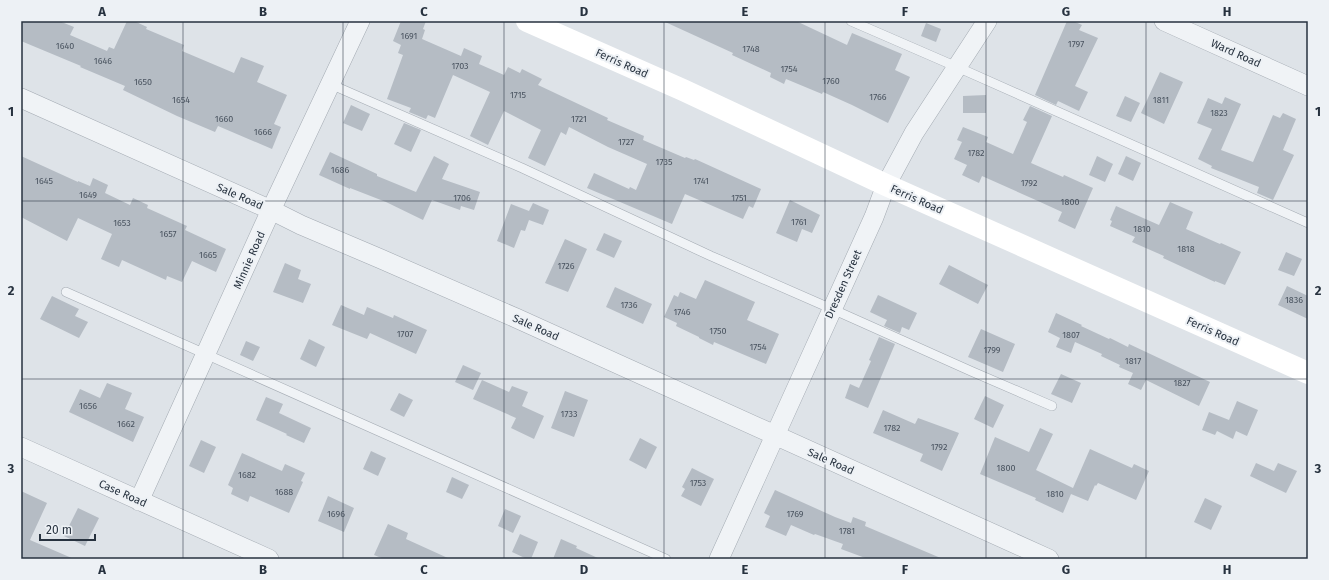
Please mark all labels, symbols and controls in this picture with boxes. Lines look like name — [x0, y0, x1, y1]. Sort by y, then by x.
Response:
text: A — [97, 4, 106, 19]
text: B — [259, 4, 267, 19]
text: C — [420, 4, 428, 19]
text: D — [580, 4, 589, 19]
text: E — [742, 4, 749, 19]
text: F — [902, 4, 909, 19]
text: G — [1062, 4, 1070, 19]
text: H — [1223, 4, 1231, 19]
house number: 1691 — [400, 31, 418, 41]
street label: Ward Road — [1209, 37, 1263, 70]
house number: 1797 — [1068, 39, 1084, 49]
house number: 1640 — [56, 41, 74, 51]
house number: 1748 — [742, 44, 760, 54]
street label: Ferris Road — [594, 46, 650, 81]
house number: 1646 — [94, 56, 112, 66]
house number: 1703 — [451, 61, 469, 71]
house number: 1754 — [780, 64, 798, 74]
house number: 1760 — [822, 76, 840, 86]
house number: 1650 — [134, 77, 152, 87]
house number: 1715 — [510, 90, 527, 100]
house number: 1766 — [869, 92, 887, 102]
house number: 1654 — [172, 95, 190, 105]
house number: 1811 — [1153, 95, 1169, 105]
text: 1 — [8, 104, 14, 119]
text: 1 — [1315, 104, 1321, 119]
house number: 1823 — [1210, 108, 1228, 118]
house number: 1660 — [215, 114, 233, 124]
house number: 1721 — [571, 114, 587, 124]
house number: 1666 — [254, 127, 272, 137]
house number: 1727 — [618, 137, 634, 147]
house number: 1782 — [967, 148, 985, 158]
house number: 1735 — [656, 157, 673, 167]
house number: 1686 — [331, 165, 349, 175]
house number: 1645 — [35, 176, 53, 186]
house number: 1741 — [693, 176, 709, 186]
house number: 1792 — [1021, 178, 1037, 188]
street label: Sale Road — [215, 180, 265, 212]
street label: Ferris Road — [889, 182, 945, 217]
house number: 1649 — [79, 190, 97, 200]
house number: 1706 — [453, 193, 471, 203]
house number: 1751 — [731, 193, 747, 203]
house number: 1800 — [1061, 197, 1079, 207]
house number: 1761 — [791, 217, 807, 227]
house number: 1653 — [113, 218, 131, 228]
house number: 1810 — [1133, 224, 1151, 234]
house number: 1657 — [160, 229, 176, 239]
street label: Minnie Road — [231, 229, 268, 291]
house number: 1818 — [1177, 244, 1195, 254]
street label: Dresden Street — [822, 248, 864, 321]
house number: 1665 — [199, 250, 217, 260]
house number: 1726 — [557, 261, 575, 271]
text: 2 — [8, 283, 15, 298]
text: 2 — [1315, 283, 1322, 298]
house number: 1836 — [1285, 295, 1303, 305]
house number: 1736 — [620, 300, 638, 310]
house number: 1746 — [673, 307, 691, 317]
street label: Sale Road — [511, 311, 561, 343]
street label: Ferris Road — [1185, 314, 1241, 349]
house number: 1750 — [709, 326, 727, 336]
house number: 1707 — [397, 329, 413, 339]
house number: 1807 — [1062, 330, 1080, 340]
house number: 1754 — [749, 342, 767, 352]
house number: 1799 — [983, 345, 1001, 355]
house number: 1817 — [1125, 356, 1141, 366]
house number: 1827 — [1173, 378, 1191, 388]
house number: 1656 — [79, 401, 97, 411]
house number: 1733 — [561, 409, 577, 419]
house number: 1662 — [117, 419, 135, 429]
house number: 1782 — [883, 423, 901, 433]
house number: 1792 — [931, 442, 947, 452]
street label: Sale Road — [806, 445, 856, 477]
text: 3 — [7, 461, 15, 476]
text: 3 — [1314, 461, 1322, 476]
house number: 1800 — [997, 463, 1015, 473]
house number: 1682 — [238, 470, 256, 480]
street label: Case Road — [97, 477, 149, 510]
house number: 1753 — [690, 478, 706, 488]
house number: 1688 — [275, 487, 293, 497]
house number: 1810 — [1046, 489, 1064, 499]
house number: 1696 — [327, 509, 345, 519]
house number: 1769 — [786, 509, 804, 519]
scale bar — [40, 516, 95, 542]
text: 20 m — [46, 523, 72, 537]
house number: 1781 — [839, 526, 855, 536]
text: A — [97, 562, 106, 577]
text: B — [259, 562, 267, 577]
text: C — [420, 562, 428, 577]
text: D — [580, 562, 589, 577]
text: E — [742, 562, 749, 577]
text: F — [902, 562, 909, 577]
text: G — [1062, 562, 1070, 577]
text: H — [1223, 562, 1231, 577]

